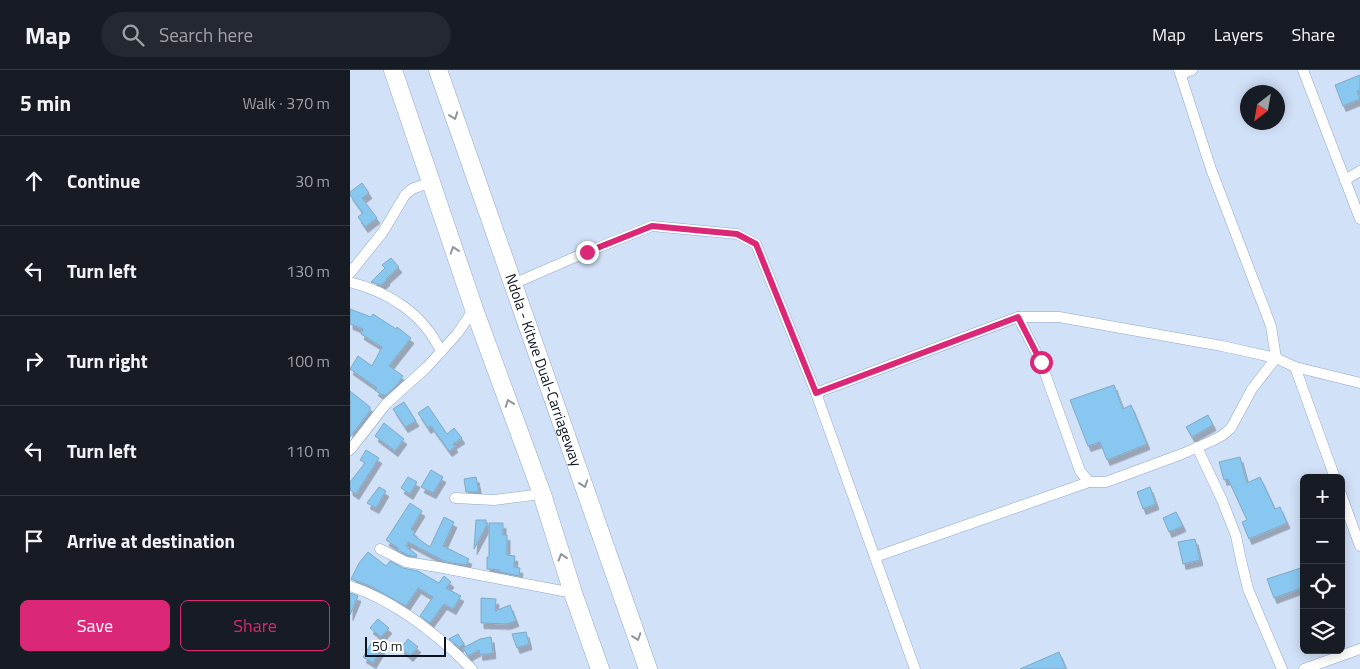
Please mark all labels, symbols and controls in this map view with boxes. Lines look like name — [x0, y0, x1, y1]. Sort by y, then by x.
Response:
search box — [101, 12, 451, 57]
text: Map — [25, 17, 71, 53]
text: Search here — [159, 20, 253, 49]
icon: search — [119, 21, 147, 49]
text: Map — [1152, 21, 1186, 48]
text: Layers — [1214, 21, 1263, 48]
text: Share — [1291, 21, 1335, 48]
north arrow — [1240, 85, 1285, 130]
text: 5 min — [20, 87, 71, 119]
text: Walk · 370 m — [242, 91, 330, 115]
one-way arrow — [448, 111, 458, 120]
text: Continue — [67, 166, 140, 195]
icon: ahead — [20, 167, 48, 195]
text: 30 m — [295, 169, 330, 193]
route end — [576, 241, 599, 264]
one-way arrow — [450, 246, 460, 255]
text: Turn left — [67, 256, 137, 285]
icon: left — [20, 257, 48, 285]
text: 130 m — [286, 259, 330, 283]
street label: Ndola - Kitwe Dual-Carriageway — [499, 270, 588, 469]
text: Turn right — [67, 346, 148, 375]
icon: right — [20, 347, 48, 375]
text: 100 m — [286, 349, 330, 373]
route start — [1030, 351, 1053, 374]
one-way arrow — [505, 399, 515, 408]
text: Turn left — [67, 436, 137, 465]
icon: left — [20, 437, 48, 465]
text: 110 m — [286, 439, 330, 463]
map controls — [1300, 474, 1345, 654]
button: + — [1300, 474, 1345, 519]
one-way arrow — [578, 479, 588, 487]
button: − — [1300, 519, 1345, 564]
text: Arrive at destination — [67, 526, 235, 555]
icon: arrive — [20, 527, 48, 555]
one-way arrow — [557, 553, 567, 561]
button: locate — [1300, 564, 1345, 609]
button: Save — [20, 600, 170, 651]
button: Share — [180, 600, 330, 651]
button: layers — [1300, 609, 1345, 654]
one-way arrow — [631, 632, 641, 641]
scale bar — [365, 634, 446, 657]
text: 50 m — [372, 635, 402, 656]

